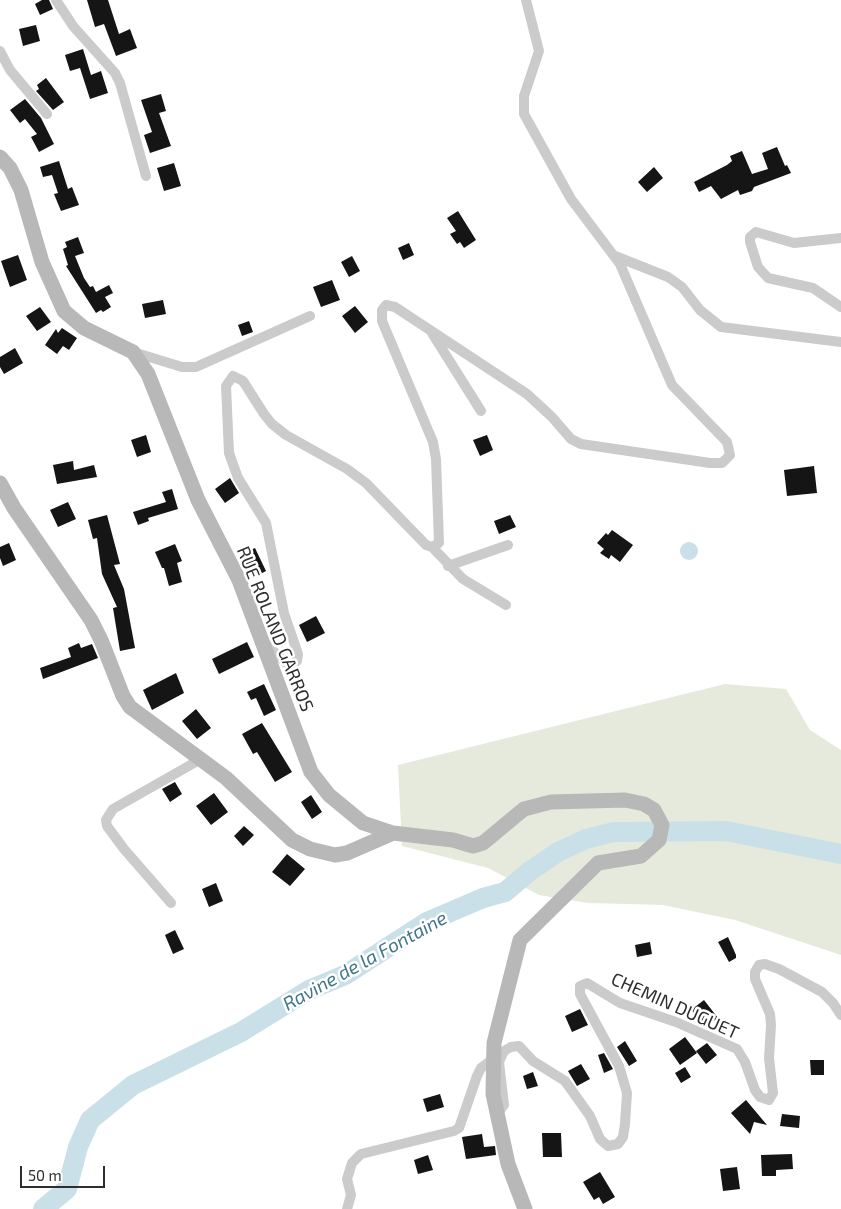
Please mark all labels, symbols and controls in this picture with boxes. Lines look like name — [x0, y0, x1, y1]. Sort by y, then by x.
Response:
street label: RUE ROLAND GARROS — [232, 543, 318, 715]
water label: Ravine de la Fontaine — [279, 906, 451, 1016]
street label: CHEMIN DUGUET — [608, 968, 742, 1044]
scale bar — [22, 1156, 108, 1188]
text: 50 m — [28, 1166, 62, 1184]

